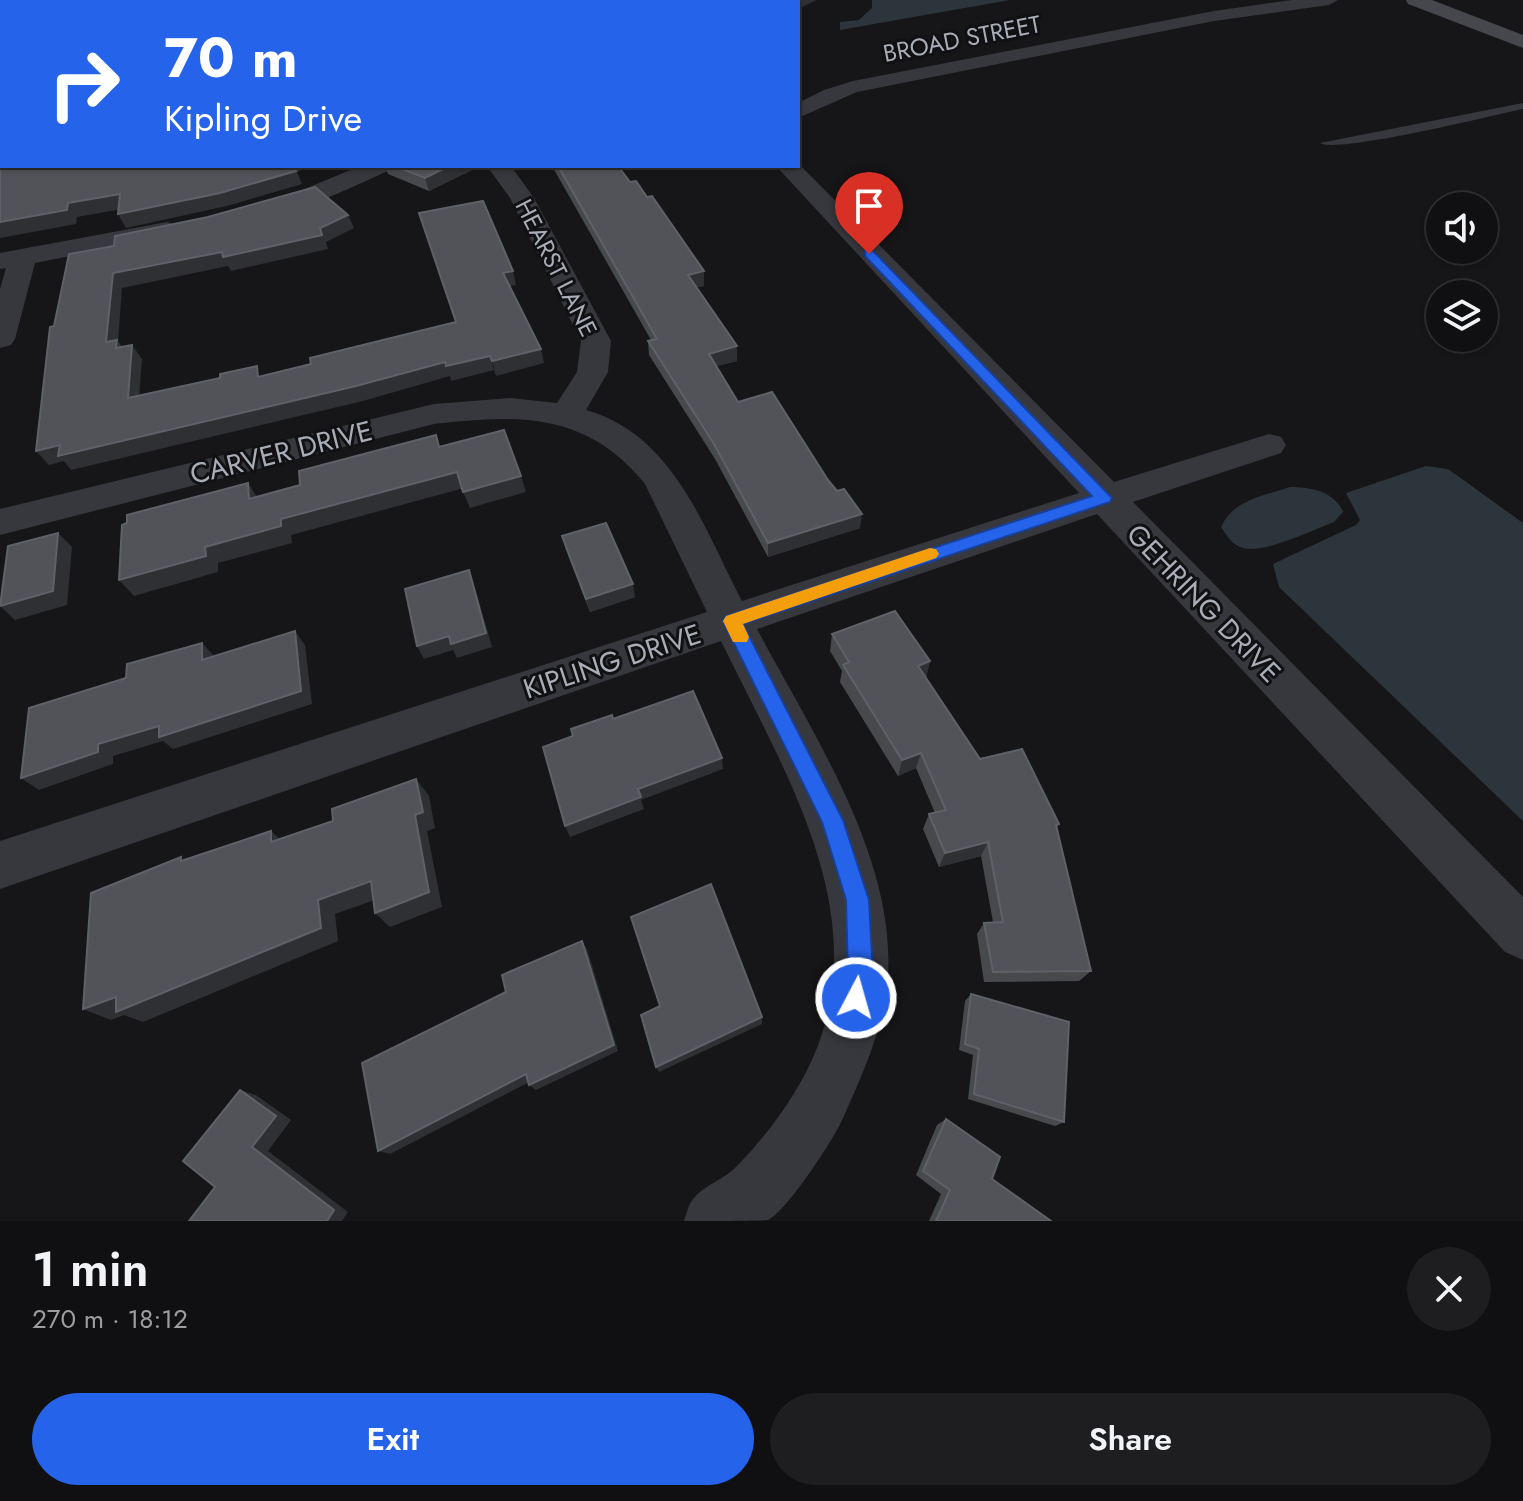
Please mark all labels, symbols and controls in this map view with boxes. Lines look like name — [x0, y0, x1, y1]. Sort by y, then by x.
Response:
street label: BROAD STREET — [880, 6, 1044, 71]
text: 70 m — [164, 17, 298, 98]
icon: right — [32, 32, 136, 136]
text: Kipling Drive — [164, 92, 362, 144]
pin — [835, 172, 903, 254]
icon: arrive — [847, 184, 891, 228]
map controls — [1426, 192, 1498, 352]
button: sound — [1426, 192, 1498, 264]
street label: HEARST LANE — [507, 193, 606, 343]
button: layers — [1426, 280, 1498, 352]
street label: CARVER DRIVE — [186, 410, 376, 495]
street label: GEHRING DRIVE — [1117, 515, 1290, 692]
street label: KIPLING DRIVE — [518, 613, 706, 710]
position arrow — [814, 956, 898, 1040]
text: 1 min — [32, 1235, 149, 1304]
button: close — [1407, 1247, 1491, 1331]
text: 270 m · 18:12 — [32, 1300, 188, 1338]
button: Exit — [32, 1393, 754, 1485]
button: Share — [770, 1393, 1491, 1485]

